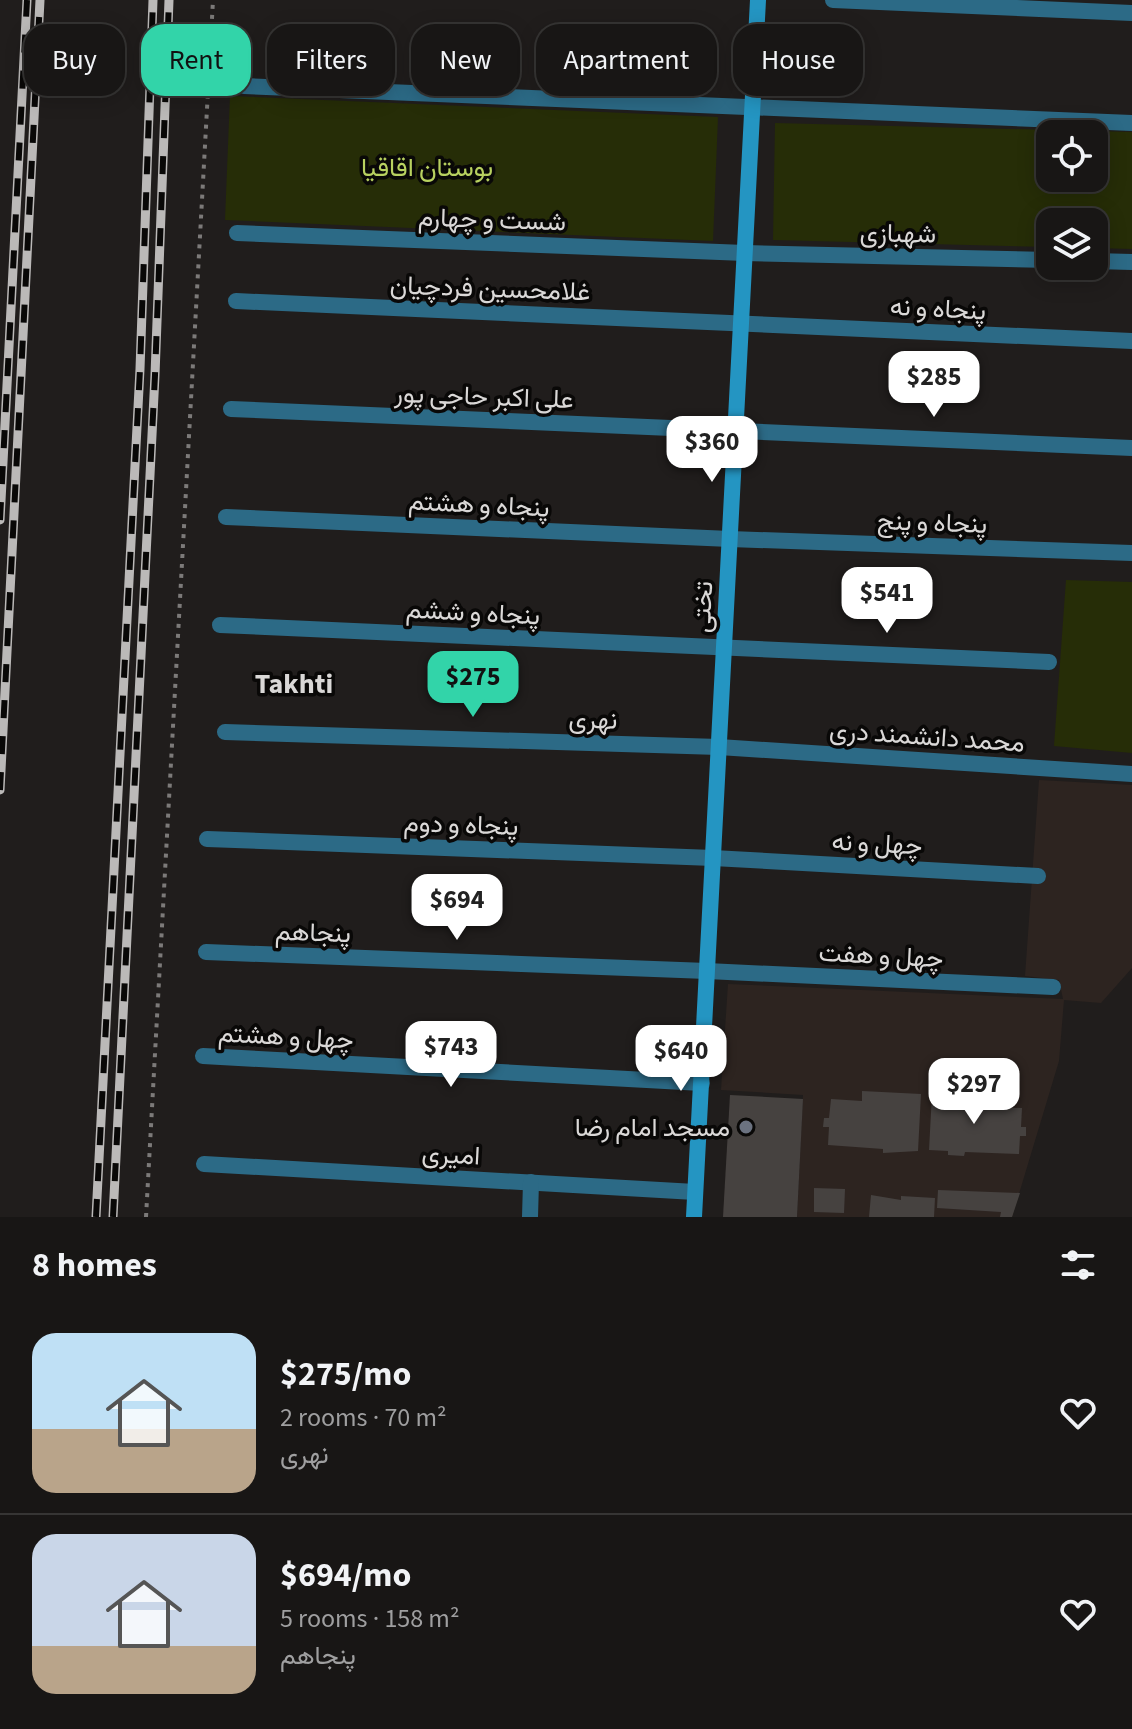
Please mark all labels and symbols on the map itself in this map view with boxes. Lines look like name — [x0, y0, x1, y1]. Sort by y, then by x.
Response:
park label: بوستان اقاقیا — [361, 149, 493, 186]
street label: شست و چهارم — [417, 198, 567, 241]
street label: شهبازی — [859, 214, 937, 253]
street label: غلامحسین فردچیان — [389, 267, 591, 310]
street label: پنجاه و نه — [889, 288, 987, 329]
pin: $285 — [887, 351, 981, 419]
street label: علی اکبر حاجی پور — [393, 375, 574, 418]
pin: $360 — [665, 416, 759, 484]
street label: پنجاه و هشتم — [407, 482, 550, 527]
street label: پنجاه و پنج — [876, 502, 988, 543]
pin: $541 — [840, 567, 934, 635]
street label: تختی — [683, 580, 722, 634]
street label: پنجاه و ششم — [405, 591, 541, 634]
pin: $275 — [426, 651, 520, 719]
district label: Takhti — [255, 664, 333, 704]
street label: نهری — [568, 700, 618, 739]
street label: محمد دانشمند دری — [828, 711, 1026, 762]
street label: پنجاه و دوم — [403, 804, 519, 845]
street label: چهل و نه — [831, 823, 923, 864]
pin: $694 — [410, 874, 504, 942]
street label: پنجاهم — [274, 913, 352, 952]
street label: چهل و هفت — [818, 934, 944, 977]
street label: چهل و هشتم — [217, 1014, 355, 1059]
pin: $743 — [404, 1021, 498, 1089]
pin: $640 — [634, 1025, 728, 1093]
pin: $297 — [927, 1058, 1021, 1126]
place label: مسجد امام رضا — [575, 1109, 730, 1146]
marker: مسجد امام رضا — [737, 1118, 755, 1136]
street label: امیری — [421, 1134, 481, 1175]

